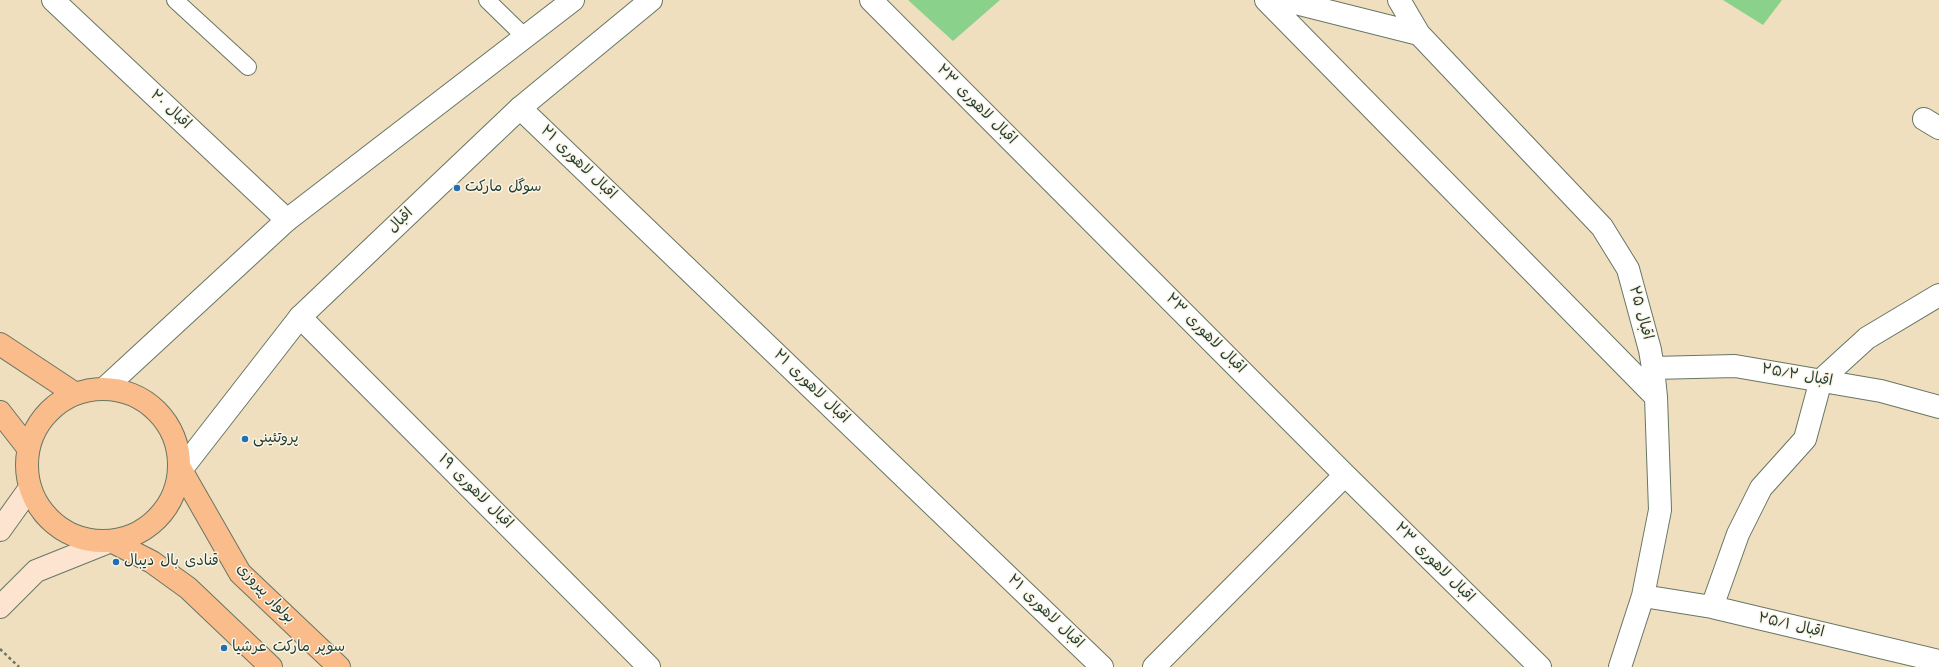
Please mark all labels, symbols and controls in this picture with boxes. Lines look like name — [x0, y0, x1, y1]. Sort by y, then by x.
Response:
street label: اقبال لاهوری ۲۳ — [932, 61, 1020, 149]
street label: اقبال ۲۰ — [146, 87, 194, 133]
street label: اقبال لاهوری ۲۱ — [536, 122, 620, 204]
place label: سوگل مارکت — [465, 179, 542, 197]
marker: سوگل مارکت — [452, 183, 462, 193]
street label: اقبال — [384, 205, 418, 237]
street label: اقبال ۲۵ — [1624, 284, 1656, 342]
street label: اقبال لاهوری ۲۳ — [1161, 290, 1249, 378]
street label: اقبال لاهوری ۲۱ — [769, 346, 853, 428]
street label: اقبال ۲۵/۲ — [1760, 361, 1834, 391]
place label: پروتئینی — [253, 430, 299, 448]
marker: پروتئینی — [240, 434, 250, 444]
street label: اقبال لاهوری ۱۹ — [434, 451, 516, 533]
street label: اقبال لاهوری ۲۳ — [1390, 519, 1478, 607]
place label: قنادی بال دیبال — [124, 553, 219, 571]
marker: قنادی بال دیبال — [111, 557, 121, 567]
street label: بولوار پیروزی — [232, 560, 298, 628]
street label: اقبال لاهوری ۲۱ — [1003, 571, 1087, 653]
street label: اقبال ۲۵/۱ — [1756, 610, 1826, 642]
place label: سوپر مارکت عرشیا — [232, 639, 345, 657]
marker: سوپر مارکت عرشیا — [219, 643, 229, 653]

